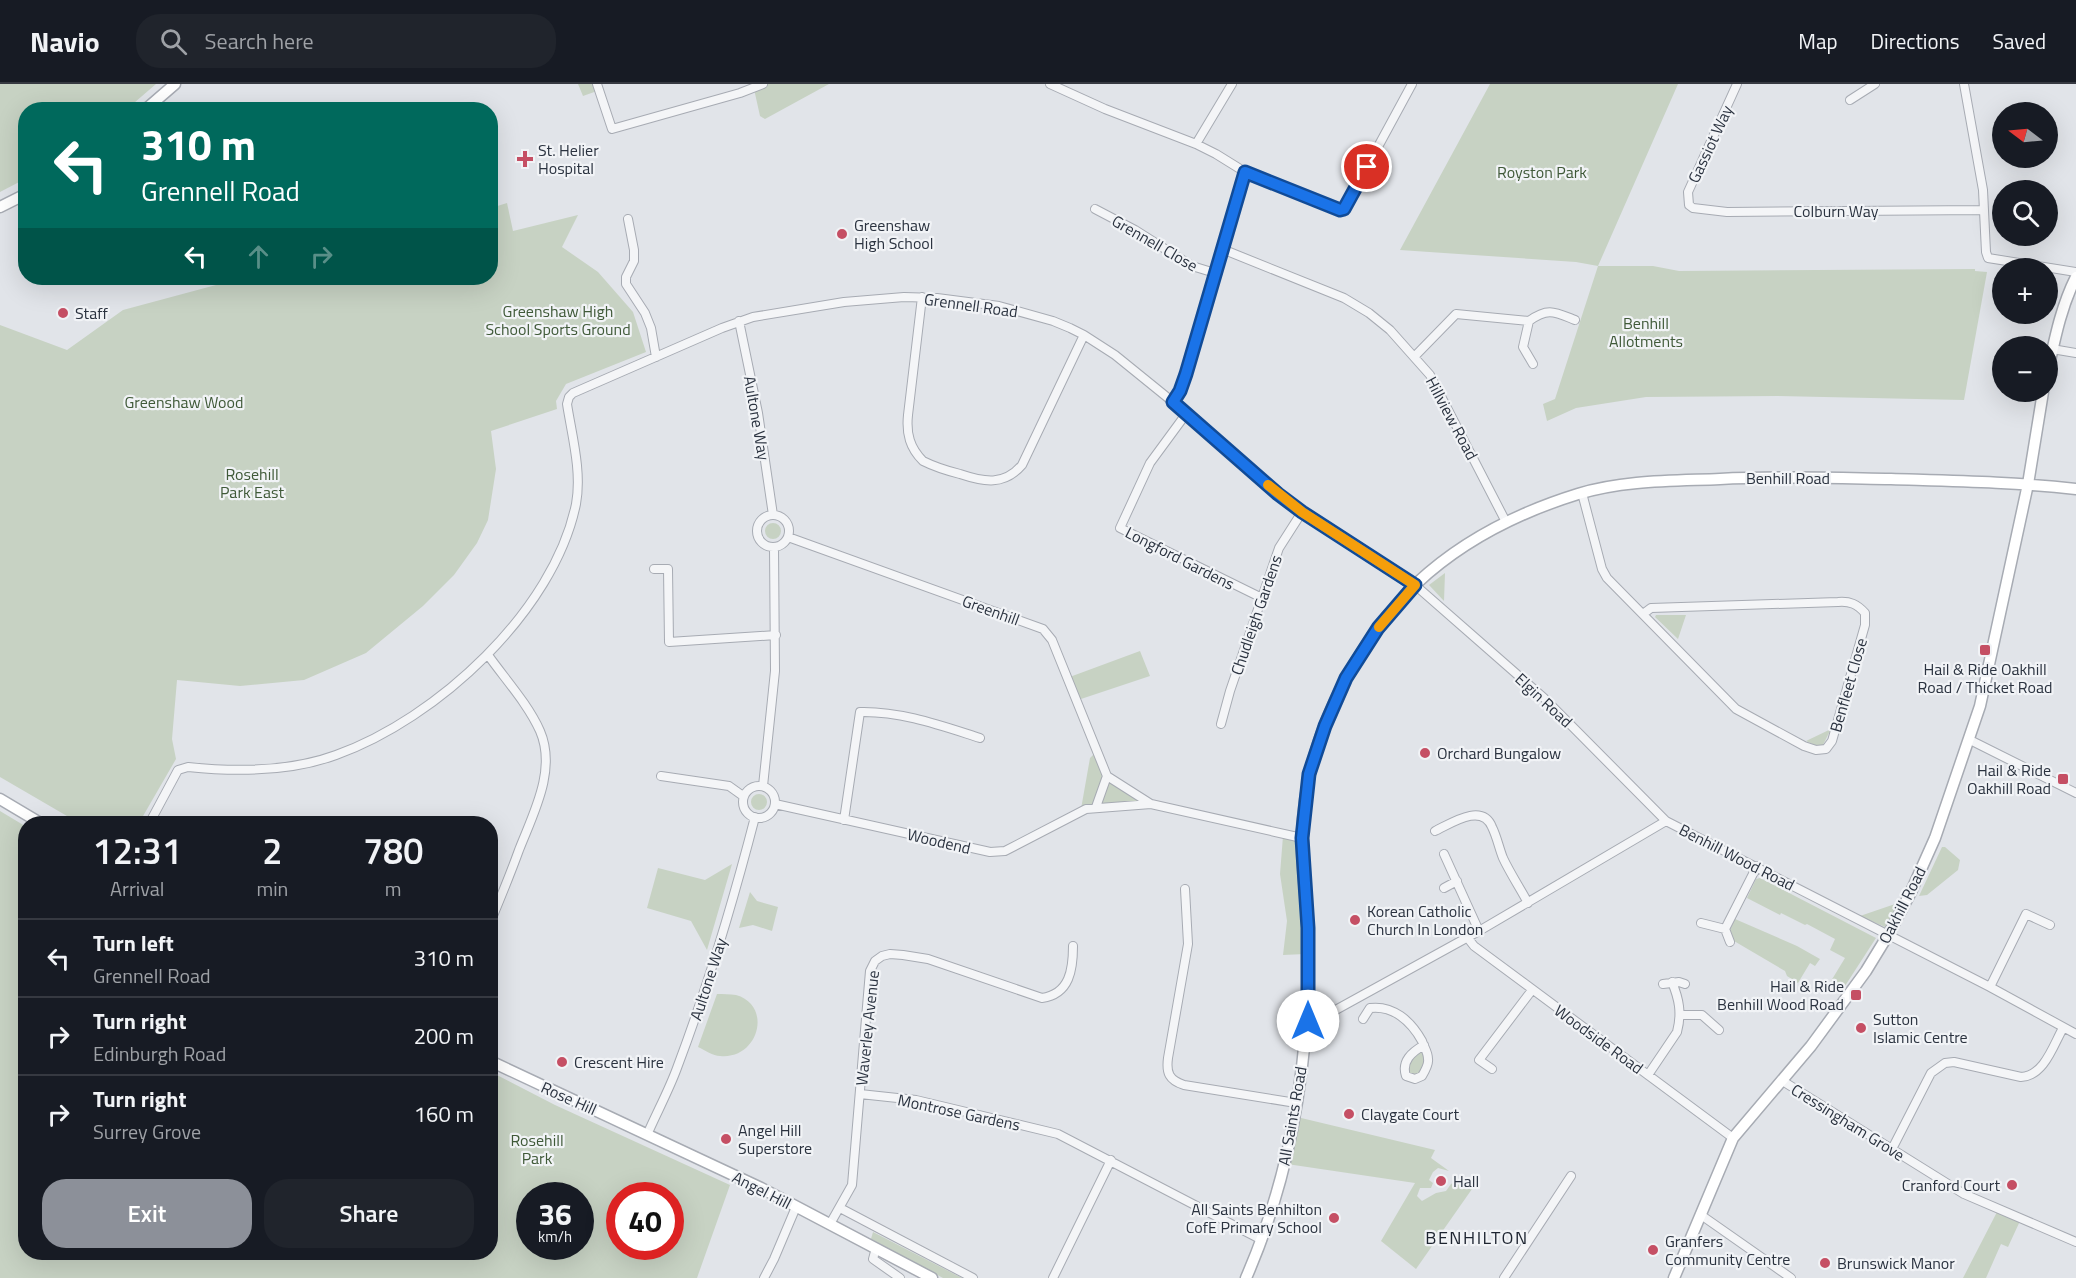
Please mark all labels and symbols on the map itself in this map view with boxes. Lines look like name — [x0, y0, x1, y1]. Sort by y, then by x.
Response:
street label: Gassiot Way — [1682, 101, 1739, 187]
north arrow — [1992, 102, 2058, 168]
place label: St. Helier Hospital — [538, 138, 599, 180]
pin — [1341, 141, 1392, 192]
marker: St. Helier Hospital — [516, 150, 534, 168]
park label: Royston Park — [1497, 160, 1587, 184]
street label: Colburn Way — [1794, 199, 1879, 223]
street label: Grennell Close — [1107, 209, 1203, 277]
place label: Greenshaw High School — [854, 213, 933, 255]
marker: Greenshaw High School — [835, 227, 849, 241]
street label: Grennell Road — [923, 287, 1019, 323]
park label: Greenshaw High School Sports Ground — [485, 299, 631, 341]
place label: Staff — [75, 301, 108, 325]
marker: Staff — [56, 306, 70, 320]
park label: Benhill Allotments — [1609, 311, 1683, 353]
street label: Hillview Road — [1420, 372, 1484, 464]
street label: Aultone Way — [738, 374, 776, 462]
park label: Greenshaw Wood — [125, 390, 243, 414]
park label: Rosehill Park East — [220, 462, 284, 504]
street label: Benhill Road — [1746, 466, 1830, 490]
street label: Longford Gardens — [1121, 520, 1239, 596]
street label: Chudleigh Gardens — [1224, 552, 1288, 678]
street label: Greenhill — [959, 589, 1023, 631]
street label: Benfleet Close — [1823, 635, 1873, 735]
marker: Hail & Ride Oakhill Road / Thicket Road — [1978, 643, 1992, 657]
place label: Hail & Ride Oakhill Road / Thicket Road — [1917, 657, 2053, 699]
street label: Elgin Road — [1510, 667, 1578, 733]
place label: Orchard Bungalow — [1437, 741, 1561, 765]
marker: Orchard Bungalow — [1418, 746, 1432, 760]
place label: Hail & Ride Oakhill Road — [1967, 758, 2051, 800]
marker: Hail & Ride Oakhill Road — [2056, 772, 2070, 786]
street label: Benhill Wood Road — [1675, 817, 1799, 897]
street label: Woodend — [905, 822, 973, 860]
street label: Oakhill Road — [1872, 862, 1932, 948]
place label: Korean Catholic Church In London — [1367, 899, 1483, 941]
marker: Korean Catholic Church In London — [1348, 913, 1362, 927]
street label: Aultone Way — [683, 934, 733, 1023]
street label: Waverley Avenue — [849, 969, 885, 1087]
place label: Hail & Ride Benhill Wood Road — [1717, 974, 1844, 1016]
marker: Hail & Ride Benhill Wood Road — [1849, 988, 1863, 1002]
position arrow — [1276, 989, 1340, 1053]
street label: Woodside Road — [1550, 998, 1648, 1080]
place label: Sutton Islamic Centre — [1873, 1007, 1968, 1049]
marker: Sutton Islamic Centre — [1854, 1021, 1868, 1035]
place label: Crescent Hire — [574, 1050, 664, 1074]
marker: Crescent Hire — [555, 1055, 569, 1069]
street label: All Saints Road — [1271, 1064, 1313, 1168]
street label: Rose Hill — [537, 1075, 601, 1121]
street label: Cressingham Grove — [1787, 1077, 1909, 1167]
street label: Montrose Gardens — [896, 1087, 1022, 1137]
place label: Claygate Court — [1361, 1102, 1459, 1126]
marker: Claygate Court — [1342, 1107, 1356, 1121]
place label: Angel Hill Superstore — [738, 1118, 812, 1160]
park label: Rosehill Park — [510, 1128, 564, 1170]
marker: Angel Hill Superstore — [719, 1132, 733, 1146]
street label: Angel Hill — [728, 1165, 796, 1215]
place label: Hall — [1453, 1169, 1479, 1193]
place label: Cranford Court — [1902, 1173, 2000, 1197]
marker: Hall — [1434, 1174, 1448, 1188]
marker: Cranford Court — [2005, 1178, 2019, 1192]
speed limit sign: 40 — [606, 1182, 684, 1260]
place label: All Saints Benhilton CofE Primary School — [1186, 1197, 1322, 1239]
marker: All Saints Benhilton CofE Primary School — [1327, 1211, 1341, 1225]
district label: BENHILTON — [1425, 1224, 1529, 1251]
place label: Granfers Community Centre — [1665, 1229, 1790, 1271]
marker: Granfers Community Centre — [1646, 1243, 1660, 1257]
place label: Brunswick Manor — [1837, 1251, 1955, 1275]
marker: Brunswick Manor — [1818, 1256, 1832, 1270]

